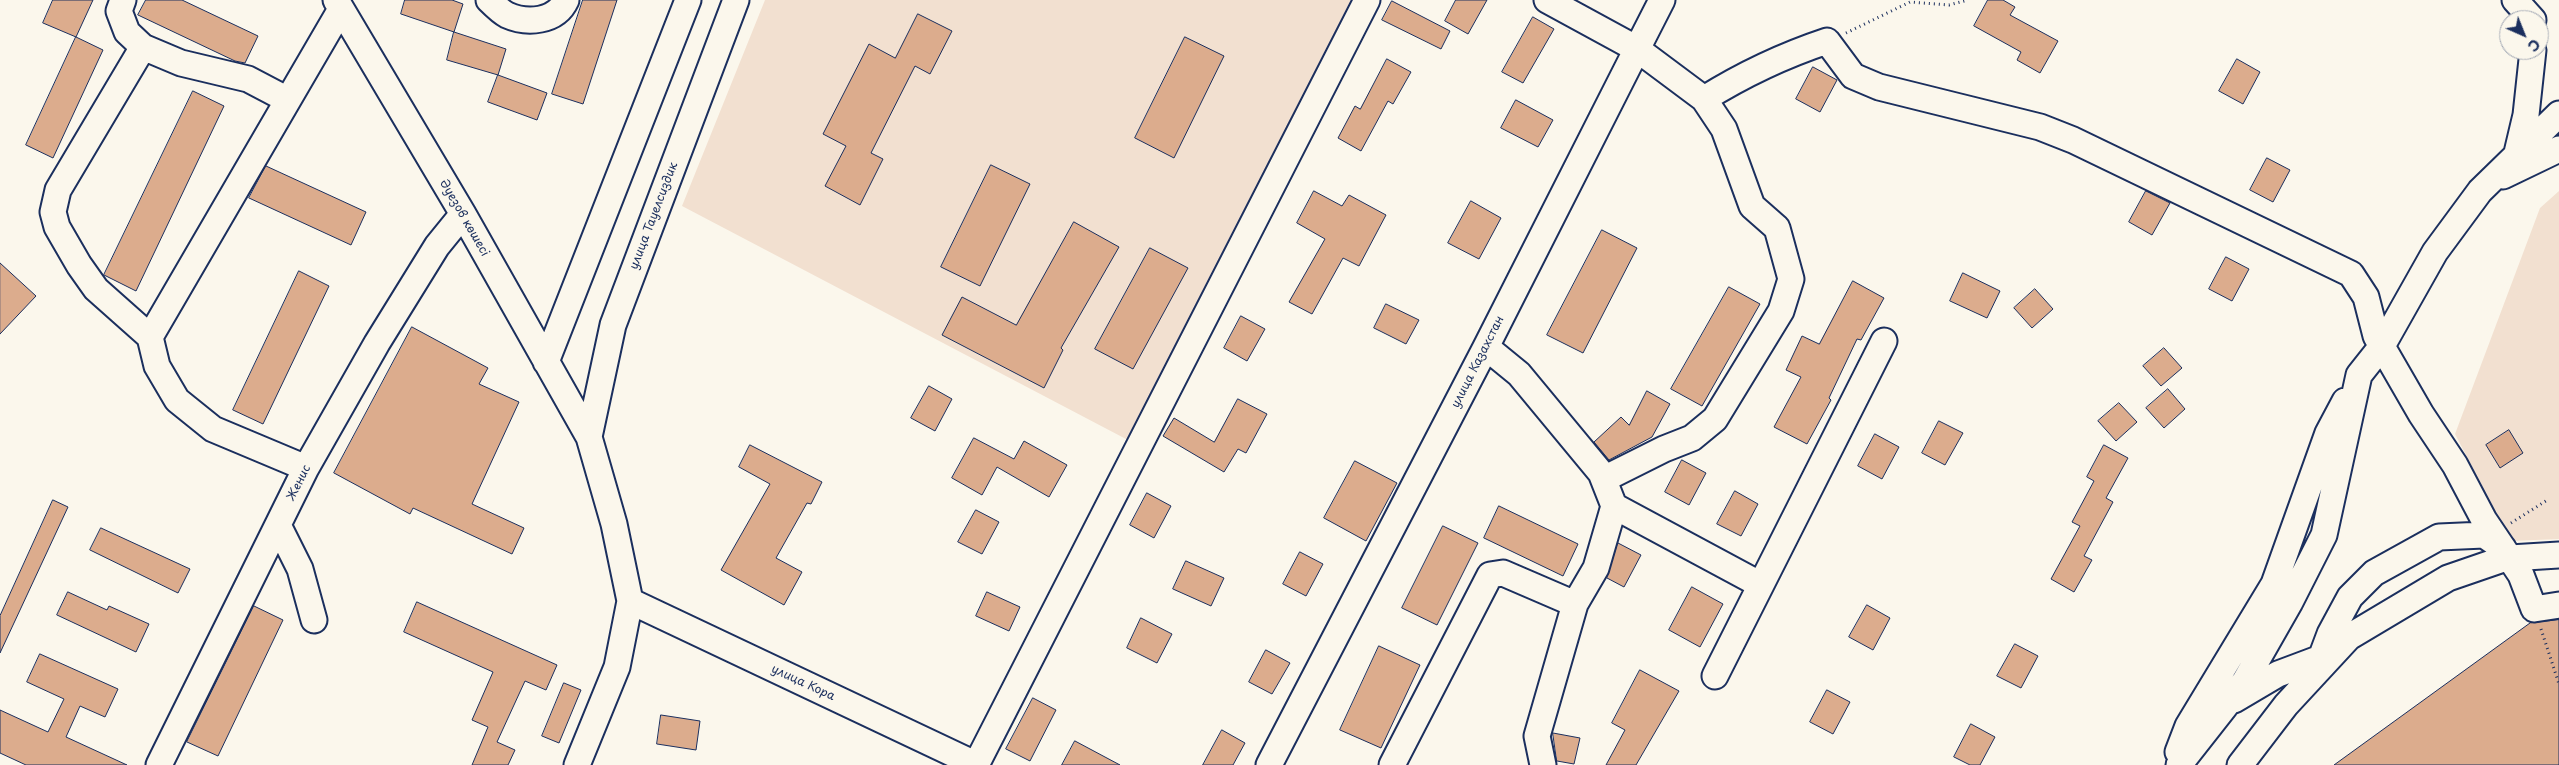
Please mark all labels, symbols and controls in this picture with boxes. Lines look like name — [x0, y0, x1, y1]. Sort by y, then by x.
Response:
north arrow — [2499, 10, 2549, 60]
text: С — [2523, 34, 2545, 57]
street label: улица Тауелсиздик — [627, 160, 681, 272]
street label: Әуезов көшесі — [436, 177, 492, 259]
street label: улица Казахстан — [1449, 314, 1507, 410]
street label: Женис — [284, 463, 314, 503]
street label: улица Кора — [769, 662, 837, 704]

